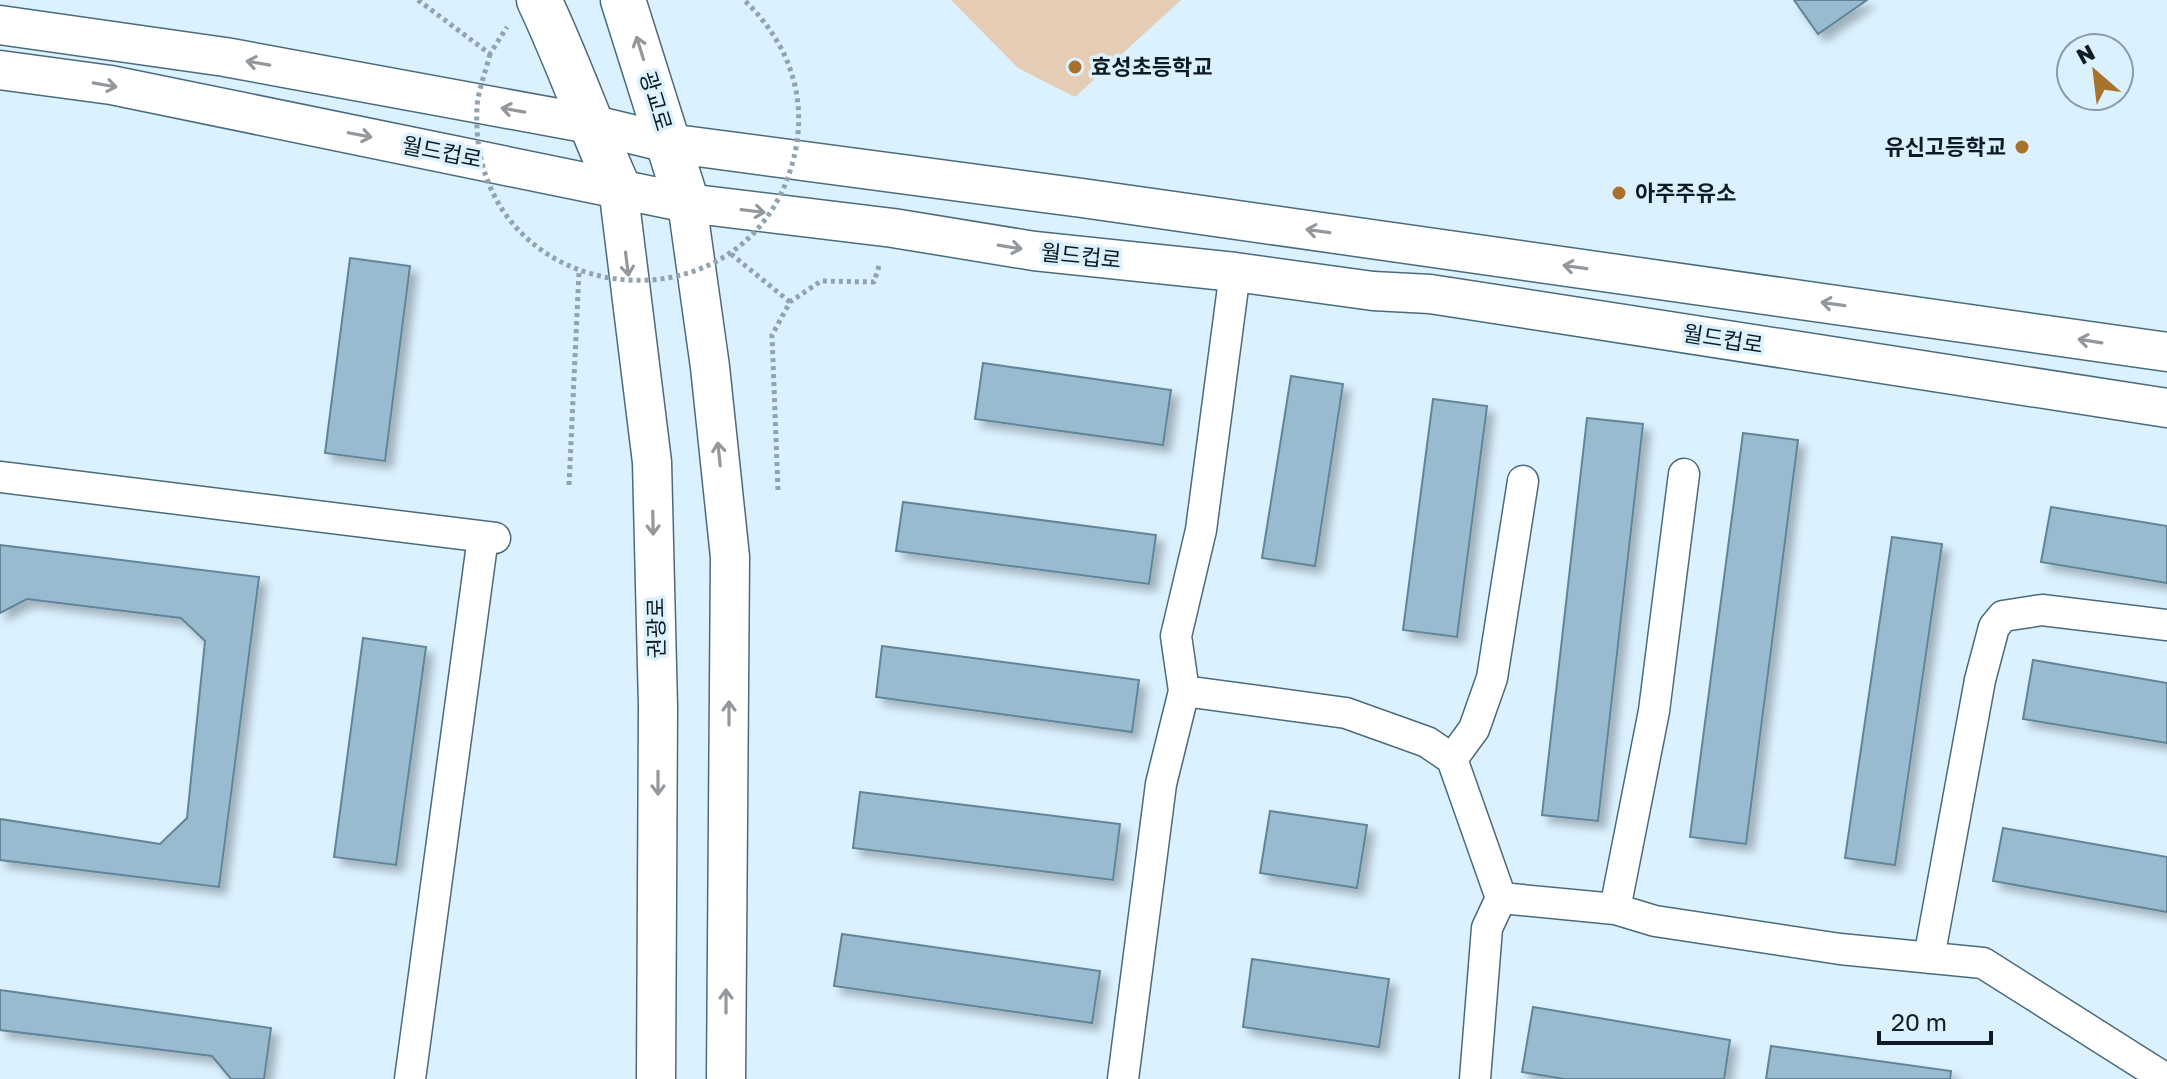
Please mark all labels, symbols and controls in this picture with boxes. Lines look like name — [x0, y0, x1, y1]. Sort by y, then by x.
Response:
north arrow — [2055, 32, 2135, 112]
one-way arrow — [632, 35, 647, 61]
text: N — [2072, 38, 2099, 70]
place label: 효성초등학교 — [1091, 53, 1212, 80]
one-way arrow — [245, 55, 271, 70]
marker: 효성초등학교 — [1066, 58, 1084, 76]
street label: 광교로 — [635, 68, 678, 134]
one-way arrow — [92, 78, 117, 93]
one-way arrow — [501, 102, 527, 117]
one-way arrow — [347, 129, 372, 144]
street label: 월드컵로 — [400, 131, 484, 172]
place label: 유신고등학교 — [1885, 133, 2006, 160]
marker: 유신고등학교 — [2013, 138, 2031, 156]
place label: 아주주유소 — [1635, 179, 1736, 206]
marker: 아주주유소 — [1610, 184, 1628, 202]
one-way arrow — [739, 203, 766, 218]
one-way arrow — [1306, 223, 1331, 238]
street label: 월드컵로 — [1039, 238, 1123, 273]
one-way arrow — [997, 240, 1022, 255]
one-way arrow — [620, 250, 635, 277]
one-way arrow — [1563, 259, 1588, 274]
one-way arrow — [1820, 296, 1846, 311]
street label: 월드컵로 — [1681, 319, 1765, 358]
one-way arrow — [2078, 333, 2103, 348]
one-way arrow — [711, 441, 726, 467]
one-way arrow — [646, 509, 661, 536]
street label: 권광로 — [641, 597, 670, 659]
one-way arrow — [721, 700, 736, 727]
one-way arrow — [650, 769, 666, 796]
one-way arrow — [719, 988, 734, 1015]
scale bar — [1879, 995, 1991, 1045]
text: 20 m — [1891, 1007, 1947, 1036]

